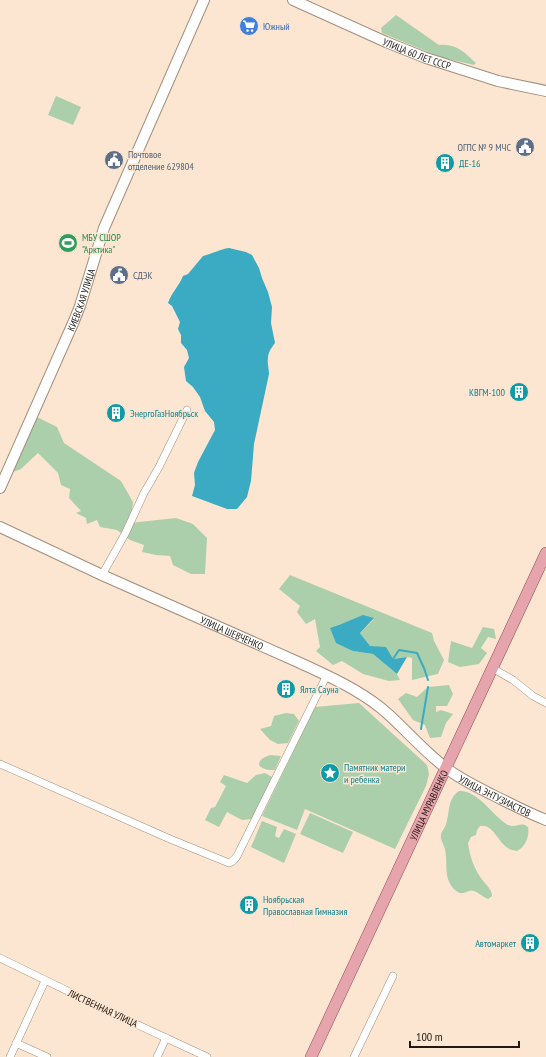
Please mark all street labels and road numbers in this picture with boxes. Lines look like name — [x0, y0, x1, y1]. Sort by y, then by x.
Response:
street label: УЛИЦА 60 ЛЕТ СССР — [381, 35, 453, 73]
street label: КИЕВСКАЯ УЛИЦА — [64, 267, 98, 333]
street label: УЛИЦА ШЕВЧЕНКО — [198, 613, 266, 653]
street label: УЛИЦА МУРАВЛЕНКО — [407, 768, 451, 843]
street label: УЛИЦА ЭНТУЗИАСТОВ — [456, 772, 533, 820]
street label: ЛИСТВЕННАЯ УЛИЦА — [65, 986, 140, 1030]

